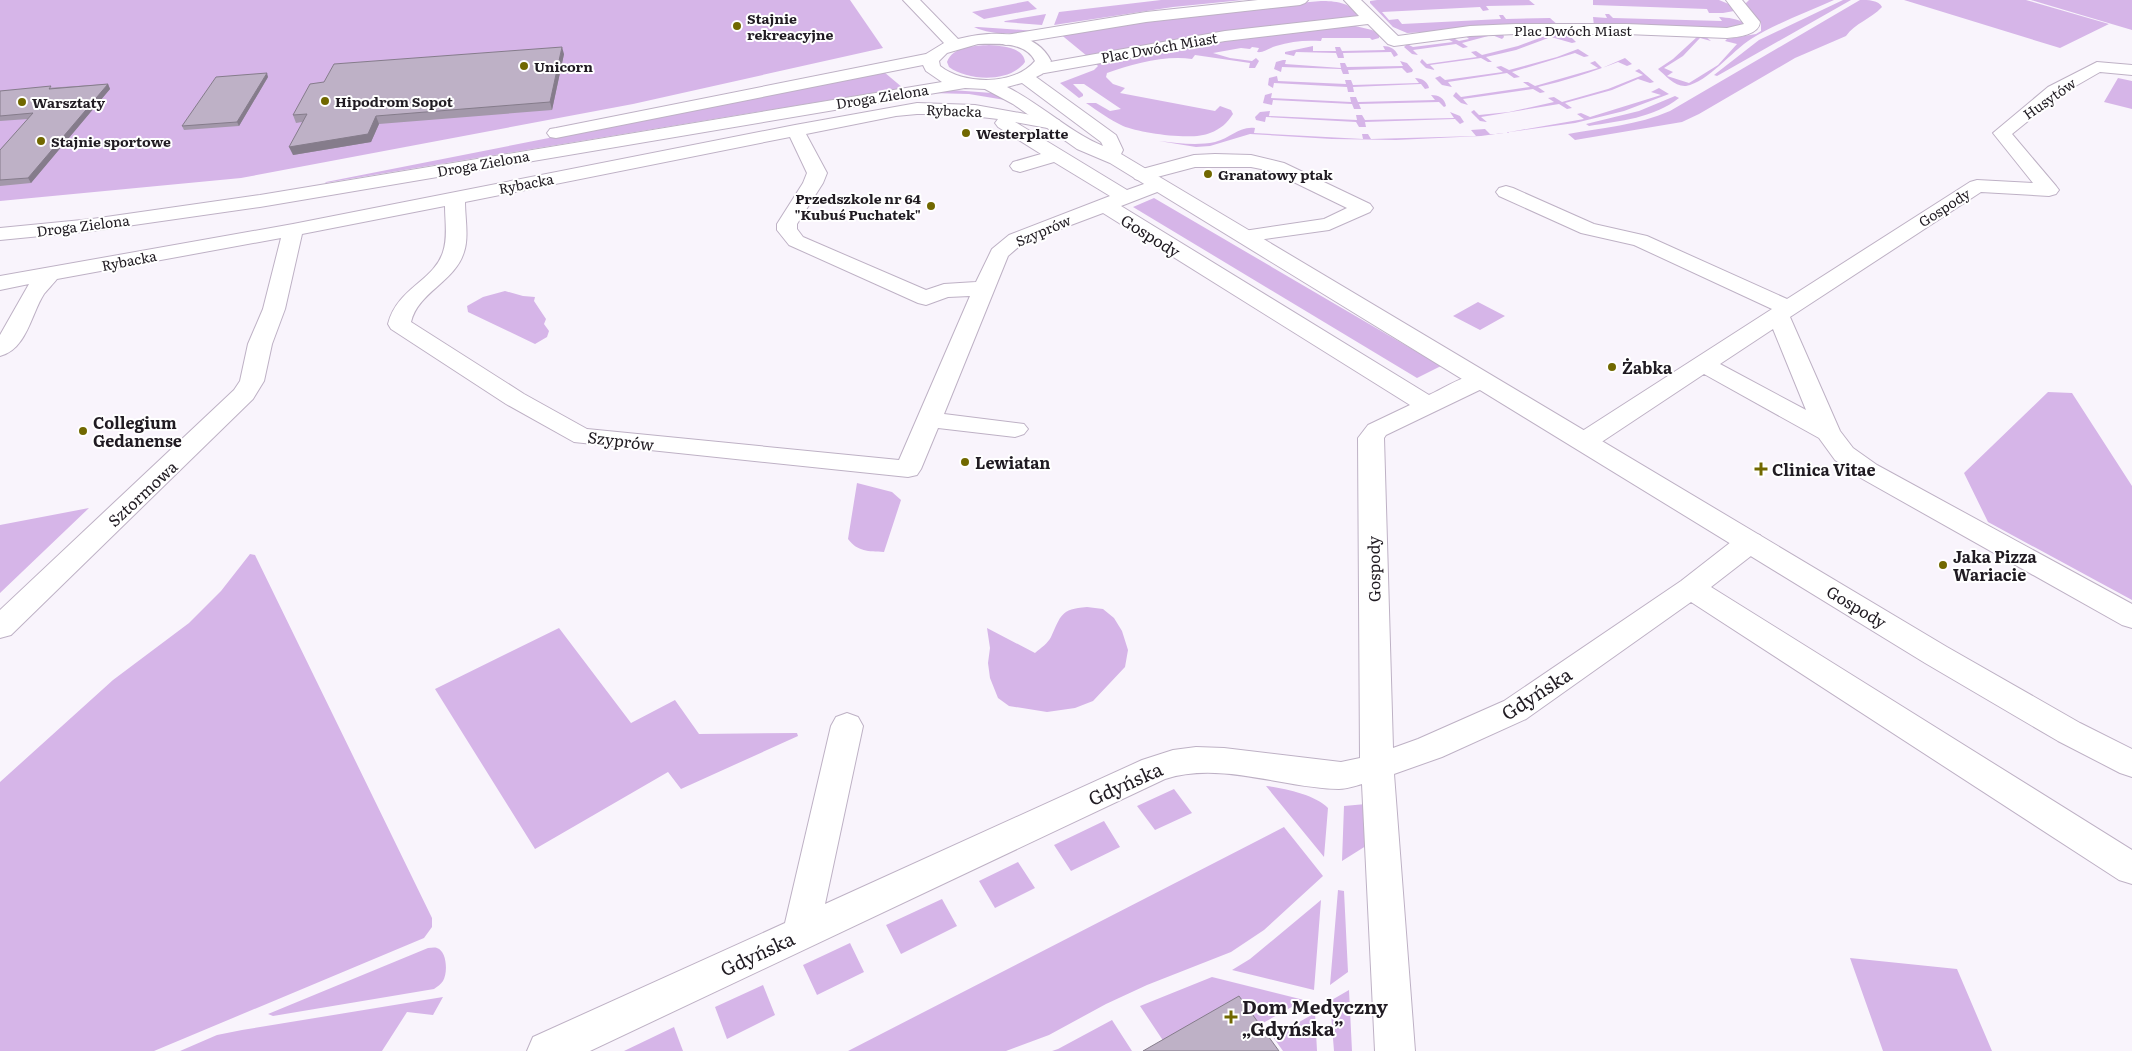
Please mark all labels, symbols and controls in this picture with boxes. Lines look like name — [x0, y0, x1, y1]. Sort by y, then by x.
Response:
place label: Stajnie rekreacyjne — [747, 8, 834, 44]
marker: Stajnie rekreacyjne — [731, 20, 743, 32]
street label: Plac Dwóch Miast — [1514, 20, 1632, 40]
street label: Plac Dwóch Miast — [1099, 27, 1219, 67]
place label: Unicorn — [534, 56, 593, 76]
marker: Unicorn — [518, 60, 530, 72]
street label: Husytów — [2019, 73, 2079, 123]
street label: Droga Zielona — [834, 79, 930, 113]
place label: Hipodrom Sopot — [335, 91, 454, 111]
place label: Warsztaty — [32, 92, 105, 112]
marker: Hipodrom Sopot — [319, 95, 331, 107]
marker: Warsztaty — [16, 96, 28, 108]
street label: Rybacka — [926, 99, 983, 121]
place label: Westerplatte — [976, 123, 1068, 143]
marker: Westerplatte — [960, 127, 972, 139]
place label: Stajnie sportowe — [51, 131, 171, 151]
marker: Stajnie sportowe — [35, 135, 47, 147]
street label: Droga Zielona — [435, 145, 531, 181]
place label: Granatowy ptak — [1218, 164, 1333, 184]
street label: Rybacka — [497, 168, 556, 198]
marker: Granatowy ptak — [1202, 168, 1214, 180]
street label: Gospody — [1914, 182, 1974, 231]
place label: Przedszkole nr 64 "Kubuś Puchatek" — [794, 188, 922, 224]
marker: Przedszkole nr 64 "Kubuś Puchatek" — [925, 200, 937, 212]
street label: Gospody — [1117, 207, 1186, 263]
street label: Droga Zielona — [35, 209, 131, 241]
street label: Szyprów — [1012, 209, 1074, 251]
street label: Rybacka — [100, 245, 159, 275]
place label: Żabka — [1622, 355, 1673, 379]
marker: Żabka — [1606, 361, 1618, 373]
place label: Collegium Gedanense — [93, 410, 182, 452]
street label: Szyprów — [586, 424, 656, 456]
marker: Collegium Gedanense — [77, 425, 89, 437]
place label: Lewiatan — [975, 450, 1050, 474]
street label: Sztormowa — [102, 454, 182, 532]
marker: Lewiatan — [959, 456, 971, 468]
place label: Clinica Vitae — [1772, 457, 1876, 481]
marker: Clinica Vitae — [1754, 462, 1768, 476]
street label: Gospody — [1360, 535, 1386, 602]
place label: Jaka Pizza Wariacie — [1953, 544, 2038, 586]
marker: Jaka Pizza Wariacie — [1937, 559, 1949, 571]
street label: Gospody — [1822, 579, 1892, 634]
street label: Gdyńska — [1495, 659, 1577, 726]
street label: Gdyńska — [1083, 754, 1167, 812]
street label: Gdyńska — [715, 923, 799, 982]
place label: Dom Medyczny „Gdyńska” — [1242, 992, 1388, 1042]
marker: Dom Medyczny „Gdyńska” — [1224, 1010, 1238, 1024]

